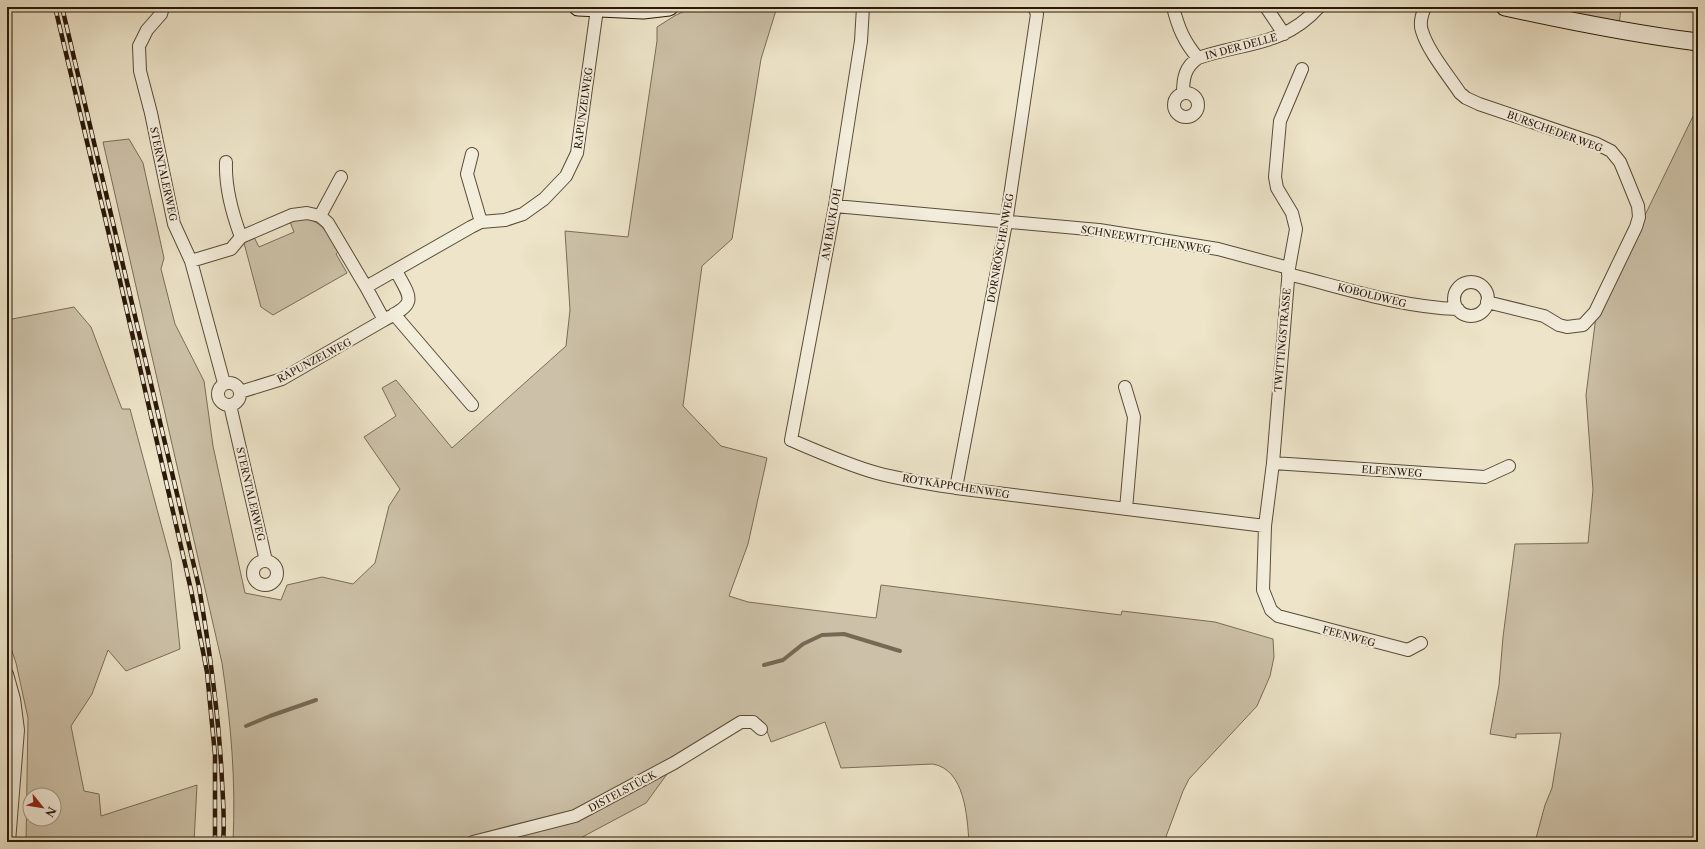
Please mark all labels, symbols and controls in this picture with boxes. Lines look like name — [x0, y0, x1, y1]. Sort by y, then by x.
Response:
street label: IN DER DELLE — [1204, 31, 1279, 62]
street label: RAPUNZELWEG — [571, 66, 596, 150]
street label: BURSCHEDER WEG — [1505, 108, 1605, 155]
street label: STERNTALERWEG — [147, 126, 180, 223]
street label: AM BAUKLOH — [819, 187, 844, 262]
street label: DORNRÖSCHENWEG — [984, 192, 1017, 304]
street label: SCHNEEWITTCHENWEG — [1080, 223, 1212, 256]
street label: KOBOLDWEG — [1336, 281, 1408, 310]
street label: TWITTINGSTRASSE — [1271, 287, 1294, 393]
street label: RAPUNZELWEG — [275, 335, 354, 386]
street label: STERNTALERWEG — [233, 446, 268, 543]
street label: ELFENWEG — [1361, 463, 1423, 480]
street label: ROTKÄPPCHENWEG — [901, 472, 1011, 501]
street label: FEENWEG — [1321, 623, 1377, 650]
street label: DISTELSTÜCK — [586, 767, 660, 815]
north arrow — [22, 787, 62, 827]
text: N — [42, 804, 59, 820]

